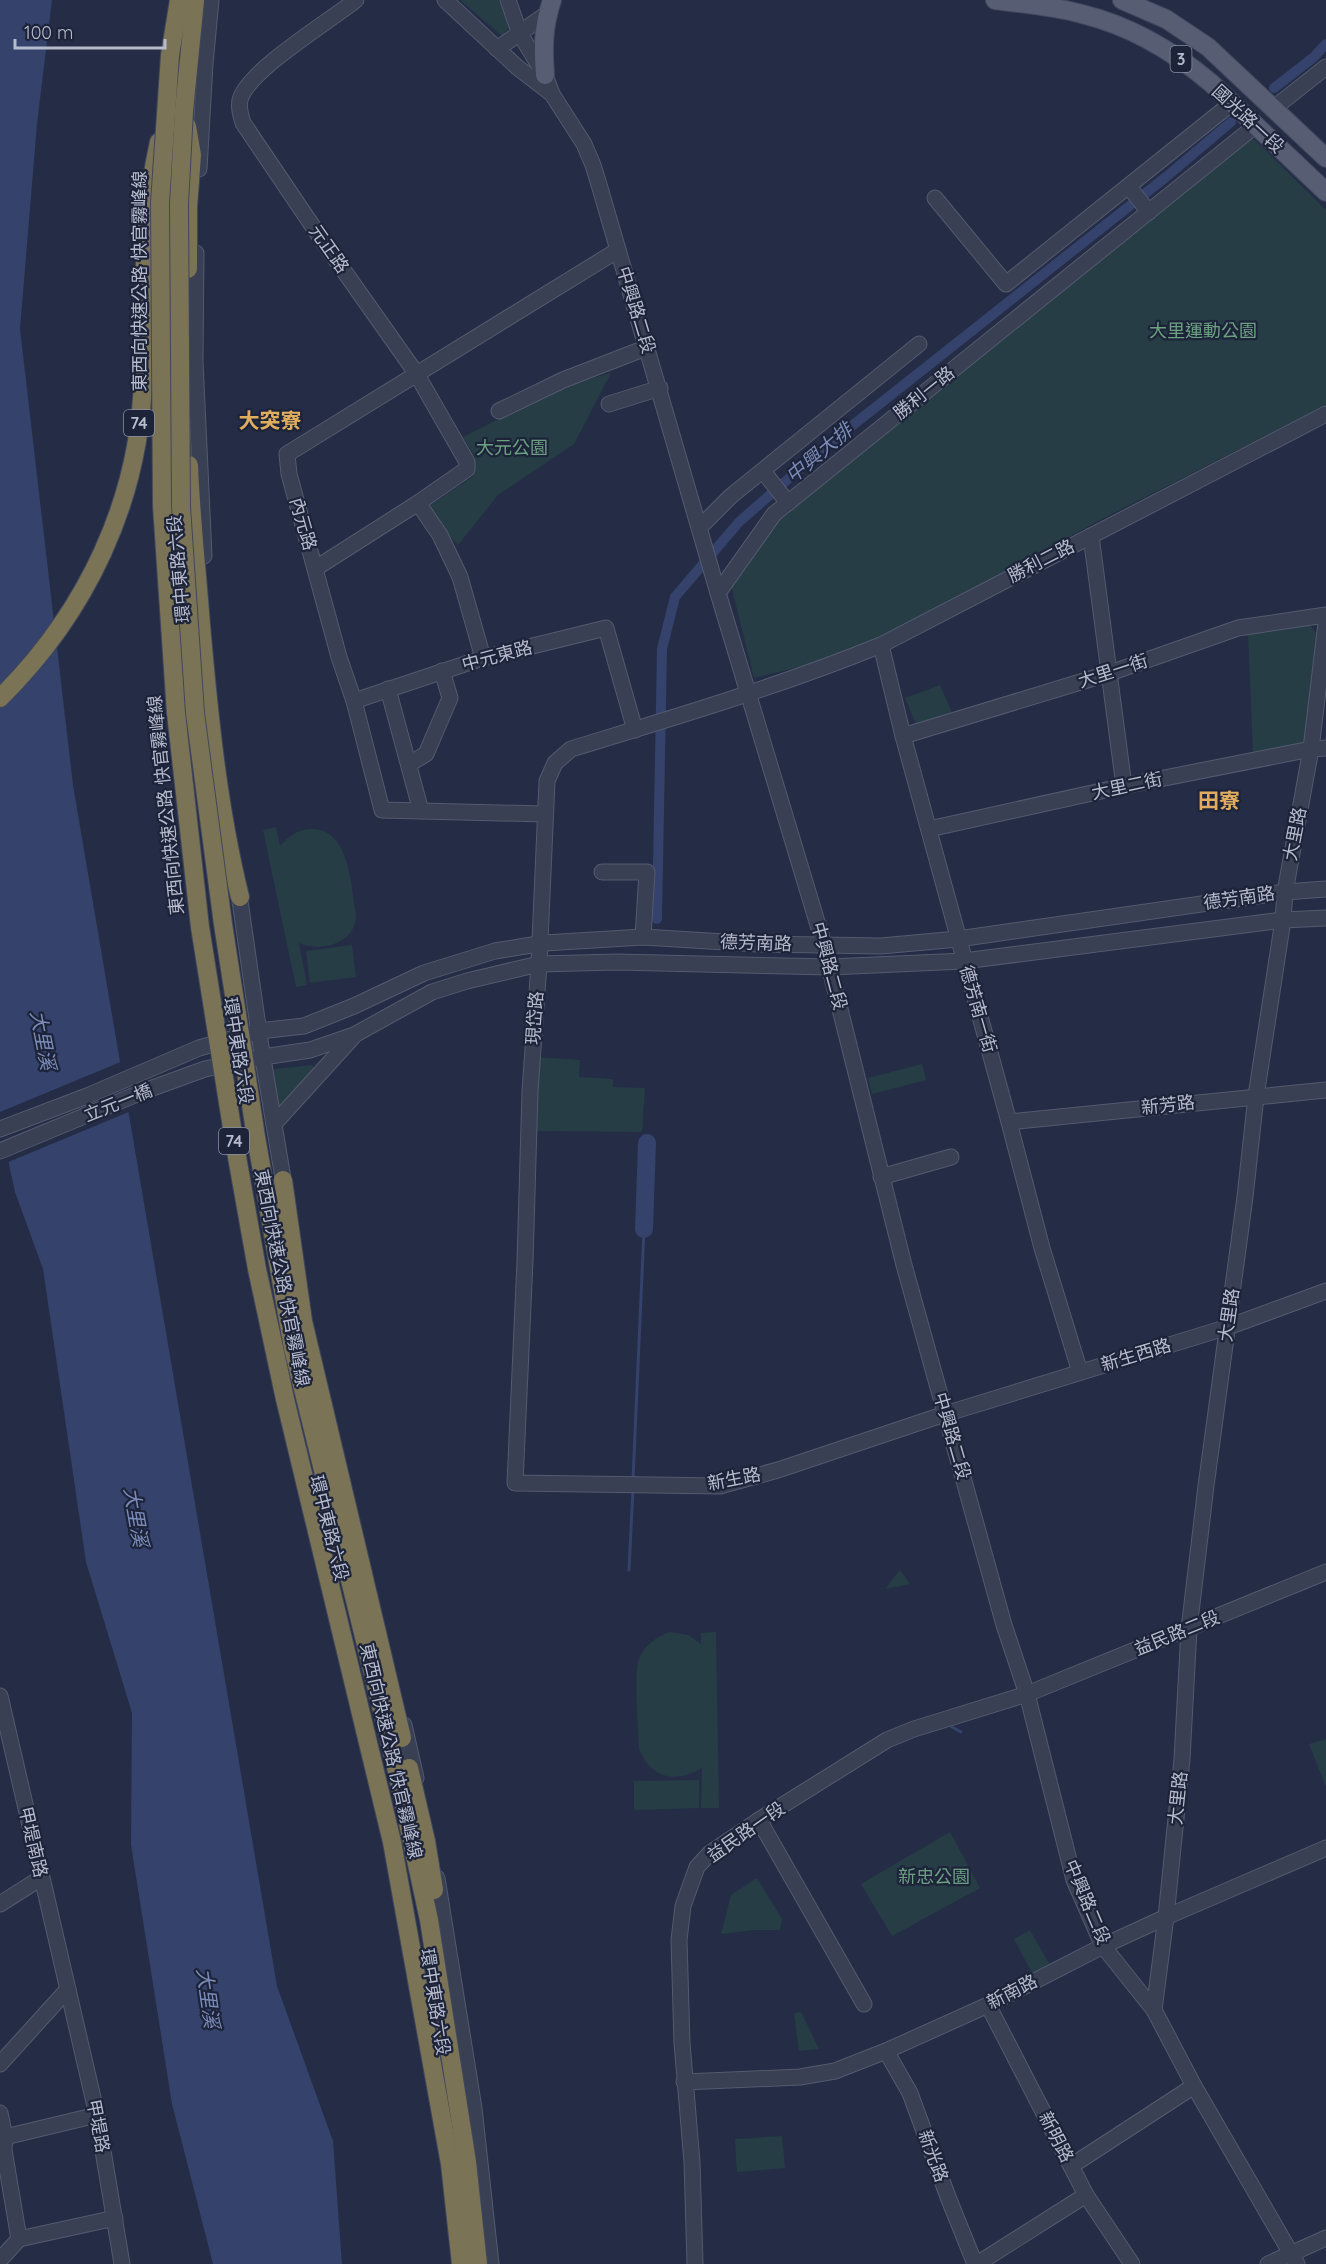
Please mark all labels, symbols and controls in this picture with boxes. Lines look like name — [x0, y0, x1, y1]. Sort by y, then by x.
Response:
scale bar — [15, 12, 165, 50]
text: 100 m — [24, 21, 73, 44]
road number: 3 — [1170, 46, 1192, 72]
street label: 國光路一段 — [1208, 80, 1289, 158]
street label: 東西向快速公路 快官霧峰線 — [128, 171, 151, 391]
street label: 元正路 — [305, 220, 354, 277]
street label: 中興路二段 — [612, 263, 661, 356]
park label: 大里運動公園 — [1149, 319, 1257, 342]
street label: 勝利一路 — [888, 361, 959, 424]
district label: 大突寮 — [239, 407, 302, 433]
road number: 74 — [124, 410, 154, 436]
water label: 中興大排 — [780, 415, 860, 488]
park label: 大元公園 — [476, 436, 548, 459]
street label: 內元路 — [285, 495, 322, 553]
street label: 環中東路六段 — [162, 514, 195, 624]
street label: 勝利二路 — [1003, 534, 1078, 587]
street label: 中元東路 — [459, 635, 535, 676]
street label: 大里一街 — [1075, 648, 1151, 693]
street label: 東西向快速公路 快官霧峰線 — [143, 694, 188, 916]
street label: 大里二街 — [1089, 767, 1165, 804]
district label: 田寮 — [1198, 787, 1240, 813]
street label: 大里路 — [1278, 805, 1311, 863]
street label: 德芳南路 — [1202, 881, 1276, 914]
street label: 中興路二段 — [807, 919, 852, 1012]
street label: 德芳南路 — [720, 930, 792, 955]
street label: 德芳南一街 — [955, 962, 1002, 1055]
street label: 現岱路 — [521, 990, 548, 1046]
street label: 環中東路六段 — [219, 996, 258, 1106]
water label: 大里溪 — [25, 1008, 62, 1075]
street label: 立元一橋 — [80, 1078, 155, 1127]
street label: 新芳路 — [1140, 1090, 1196, 1119]
road number: 74 — [219, 1128, 249, 1154]
street label: 東西向快速公路 快官霧峰線 — [250, 1167, 315, 1389]
street label: 大里路 — [1213, 1287, 1244, 1343]
street label: 新生西路 — [1098, 1333, 1174, 1376]
street label: 中興路二段 — [929, 1389, 976, 1482]
street label: 新生路 — [705, 1462, 763, 1495]
street label: 環中東路六段 — [305, 1473, 354, 1583]
water label: 大里溪 — [119, 1485, 155, 1552]
street label: 益民路二段 — [1131, 1605, 1223, 1660]
street label: 東西向快速公路 快官霧峰線 — [355, 1641, 428, 1861]
street label: 大里路 — [1163, 1770, 1192, 1826]
street label: 益民路一段 — [702, 1796, 789, 1867]
street label: 甲堤南路 — [14, 1804, 53, 1880]
street label: 中興路二段 — [1059, 1856, 1116, 1948]
park label: 新忠公園 — [898, 1865, 970, 1888]
street label: 環中東路六段 — [416, 1947, 455, 2057]
water label: 大里溪 — [192, 1966, 225, 2032]
street label: 新南路 — [982, 1969, 1041, 2014]
street label: 甲堤路 — [82, 2097, 115, 2155]
street label: 新明路 — [1034, 2107, 1079, 2166]
street label: 新光路 — [913, 2127, 954, 2185]

